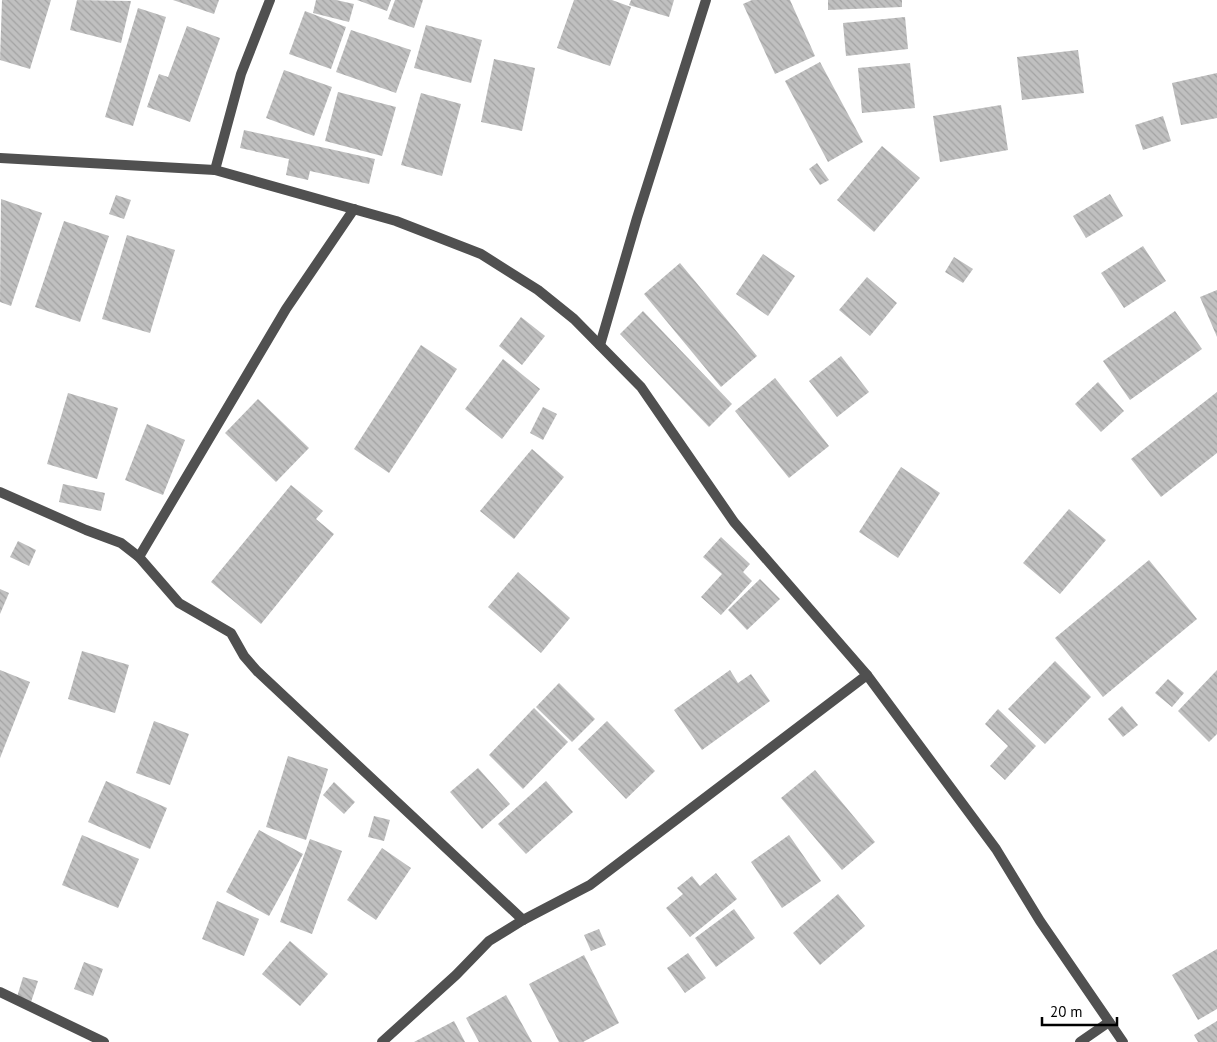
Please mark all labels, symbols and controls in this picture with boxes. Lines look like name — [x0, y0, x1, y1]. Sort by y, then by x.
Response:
scale bar — [1042, 994, 1117, 1026]
text: 20 m — [1050, 1002, 1083, 1021]

